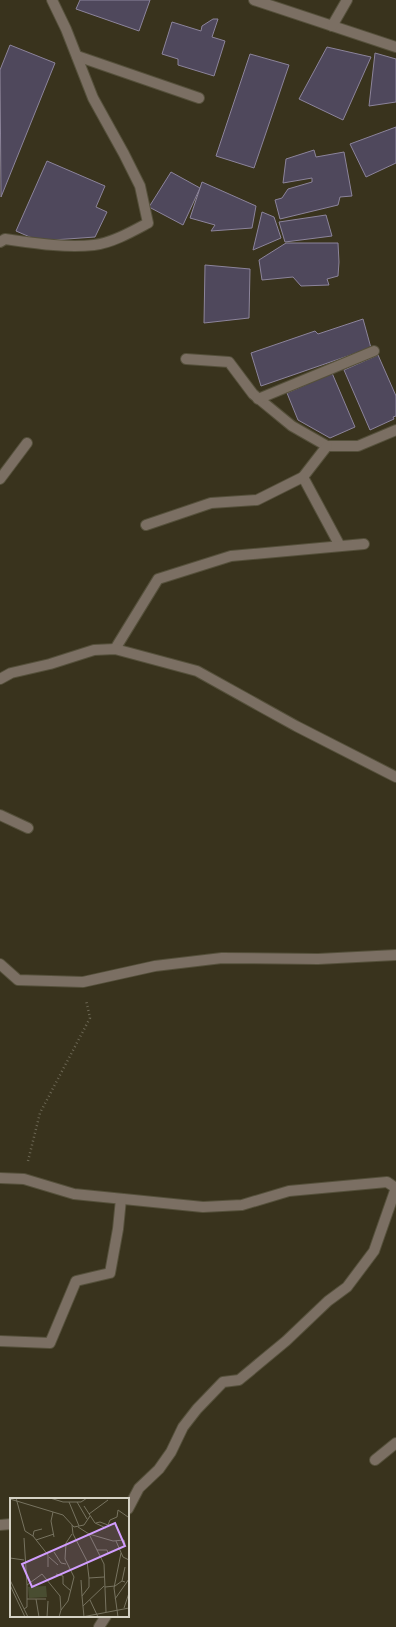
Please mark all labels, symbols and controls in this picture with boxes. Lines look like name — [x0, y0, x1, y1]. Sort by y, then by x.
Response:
inset map — [10, 1498, 129, 1617]

